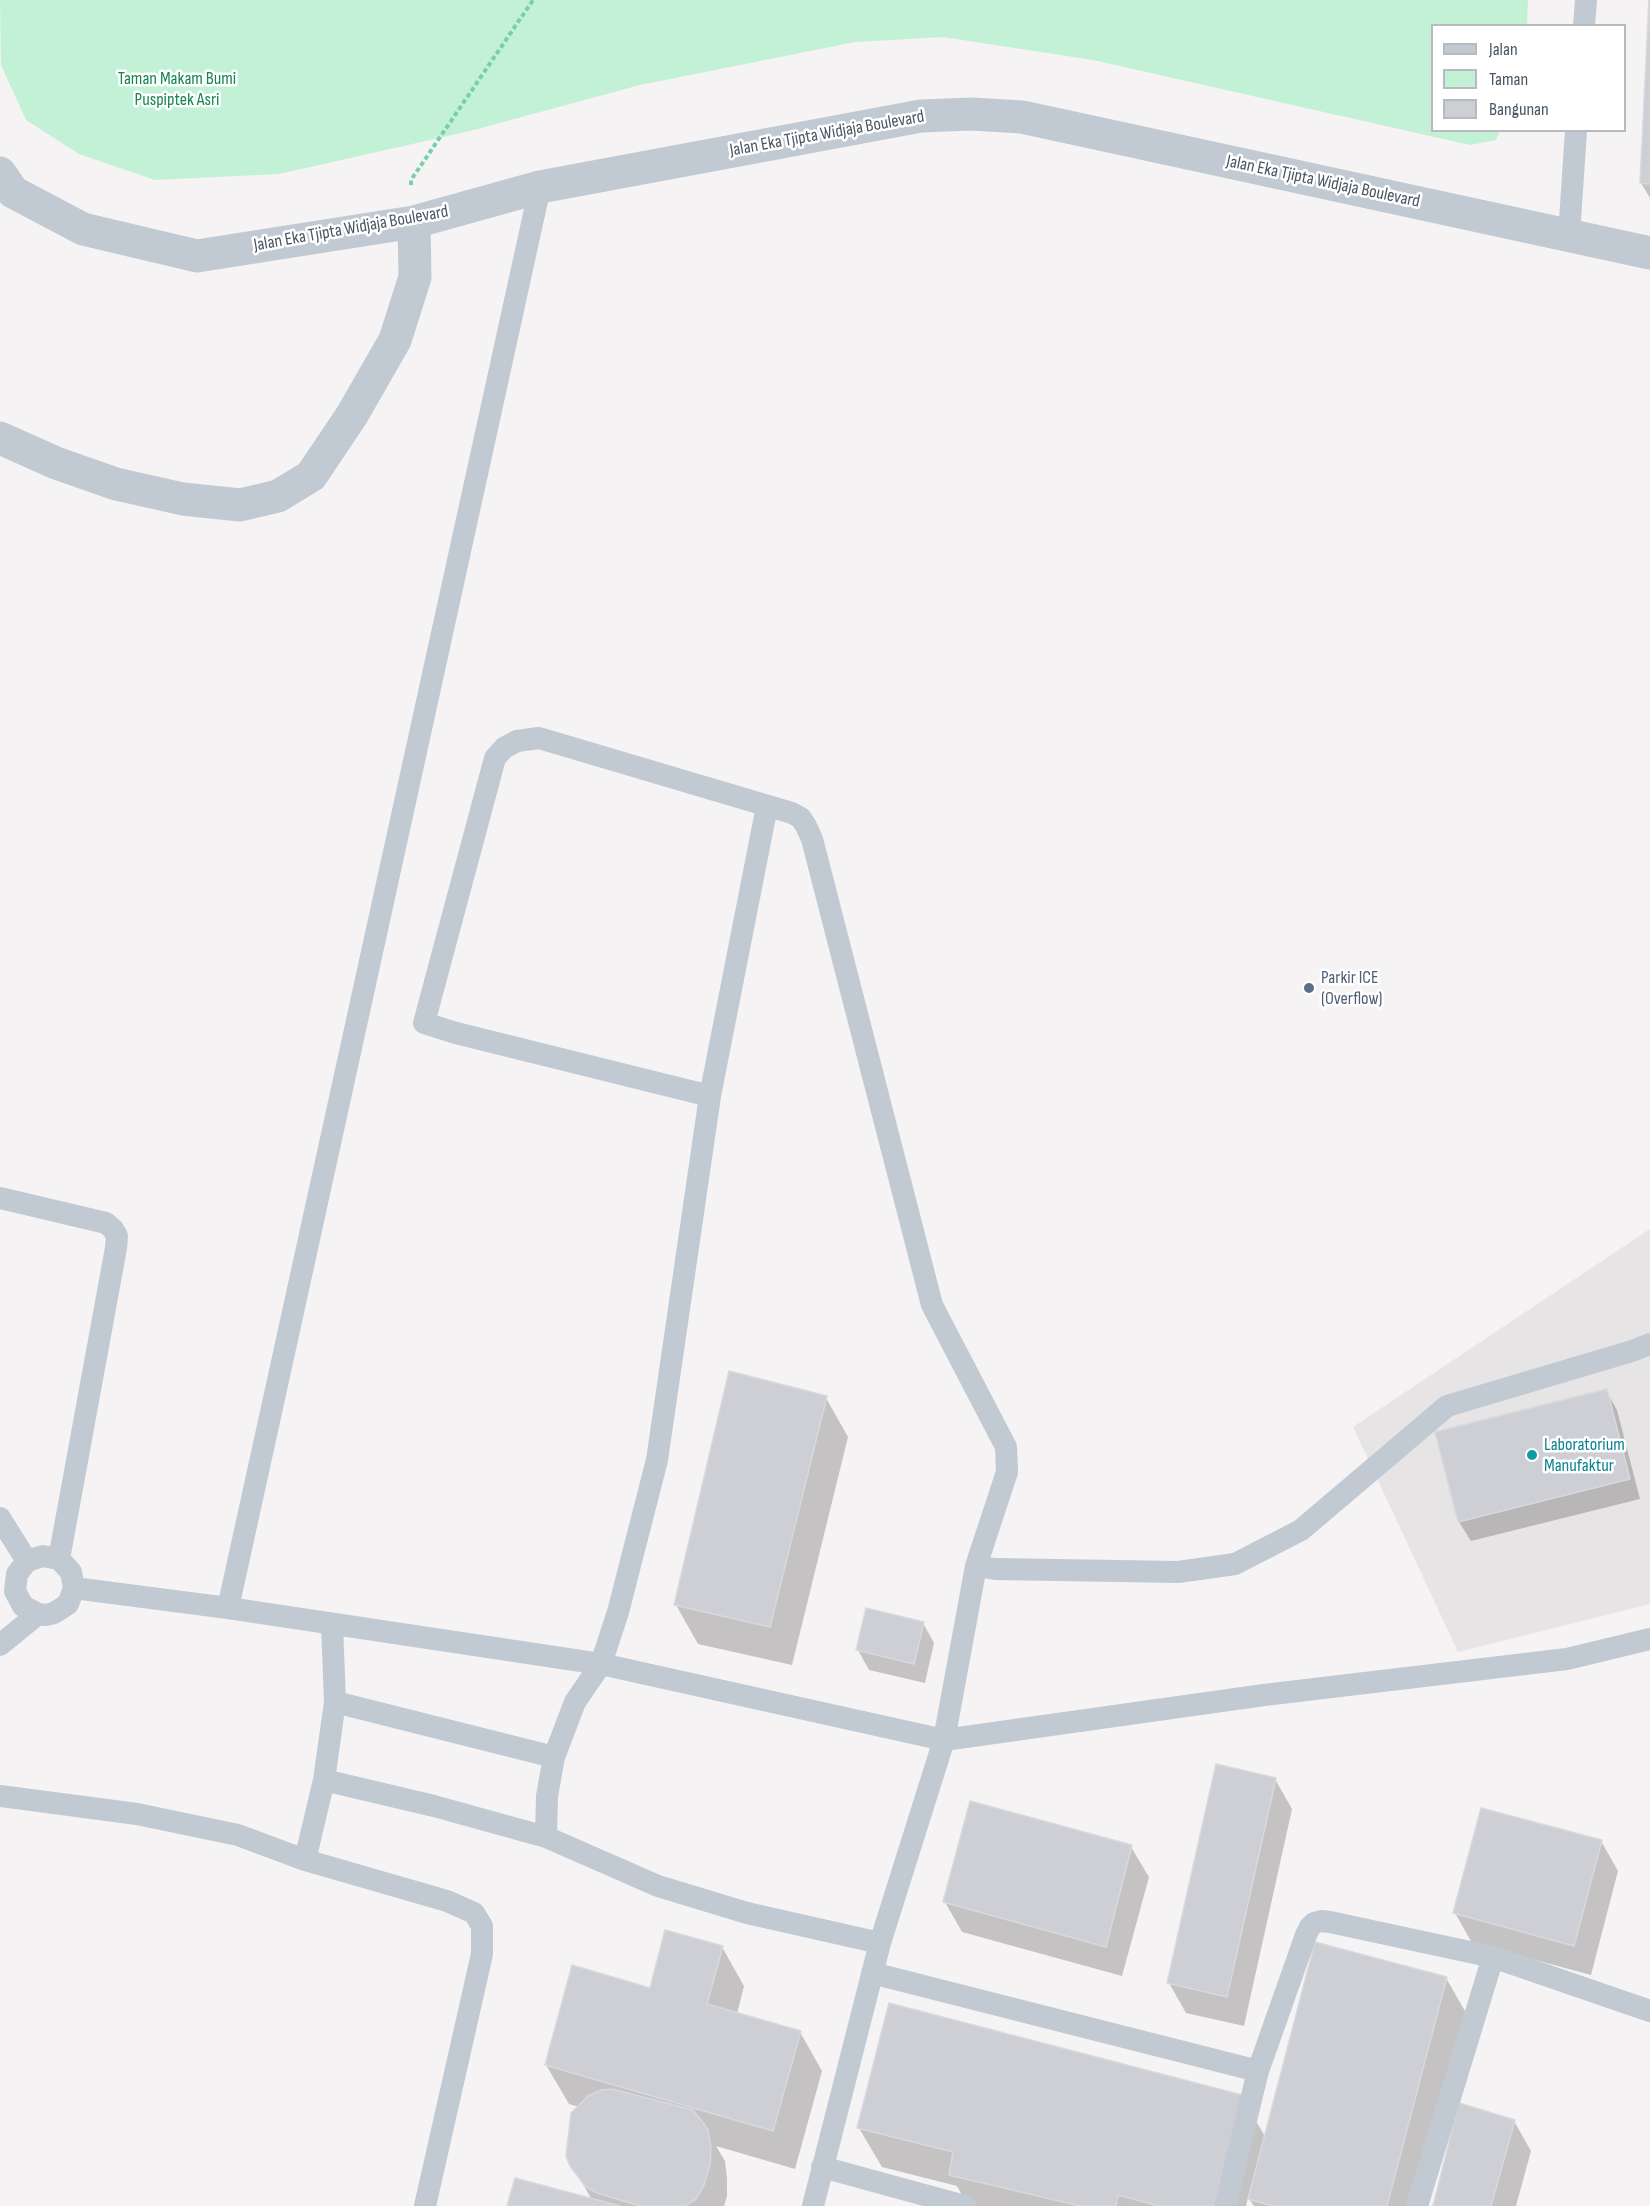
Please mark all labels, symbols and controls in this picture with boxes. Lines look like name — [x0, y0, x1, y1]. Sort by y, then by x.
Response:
legend — [1431, 24, 1626, 132]
text: Jalan — [1489, 39, 1518, 60]
park label: Taman Makam Bumi Puspiptek Asri — [118, 68, 236, 110]
text: Taman — [1489, 69, 1528, 90]
text: Bangunan — [1489, 99, 1549, 120]
street label: Jalan Eka Tjipta Widjaja Boulevard — [728, 106, 926, 162]
street label: Jalan Eka Tjipta Widjaja Boulevard — [1224, 151, 1422, 213]
street label: Jalan Eka Tjipta Widjaja Boulevard — [252, 201, 450, 257]
place label: Parkir ICE (Overflow) — [1321, 967, 1382, 1010]
marker: Parkir ICE (Overflow) — [1302, 981, 1316, 995]
place label: Laboratorium Manufaktur — [1544, 1434, 1625, 1476]
marker: Laboratorium Manufaktur — [1525, 1448, 1539, 1462]

